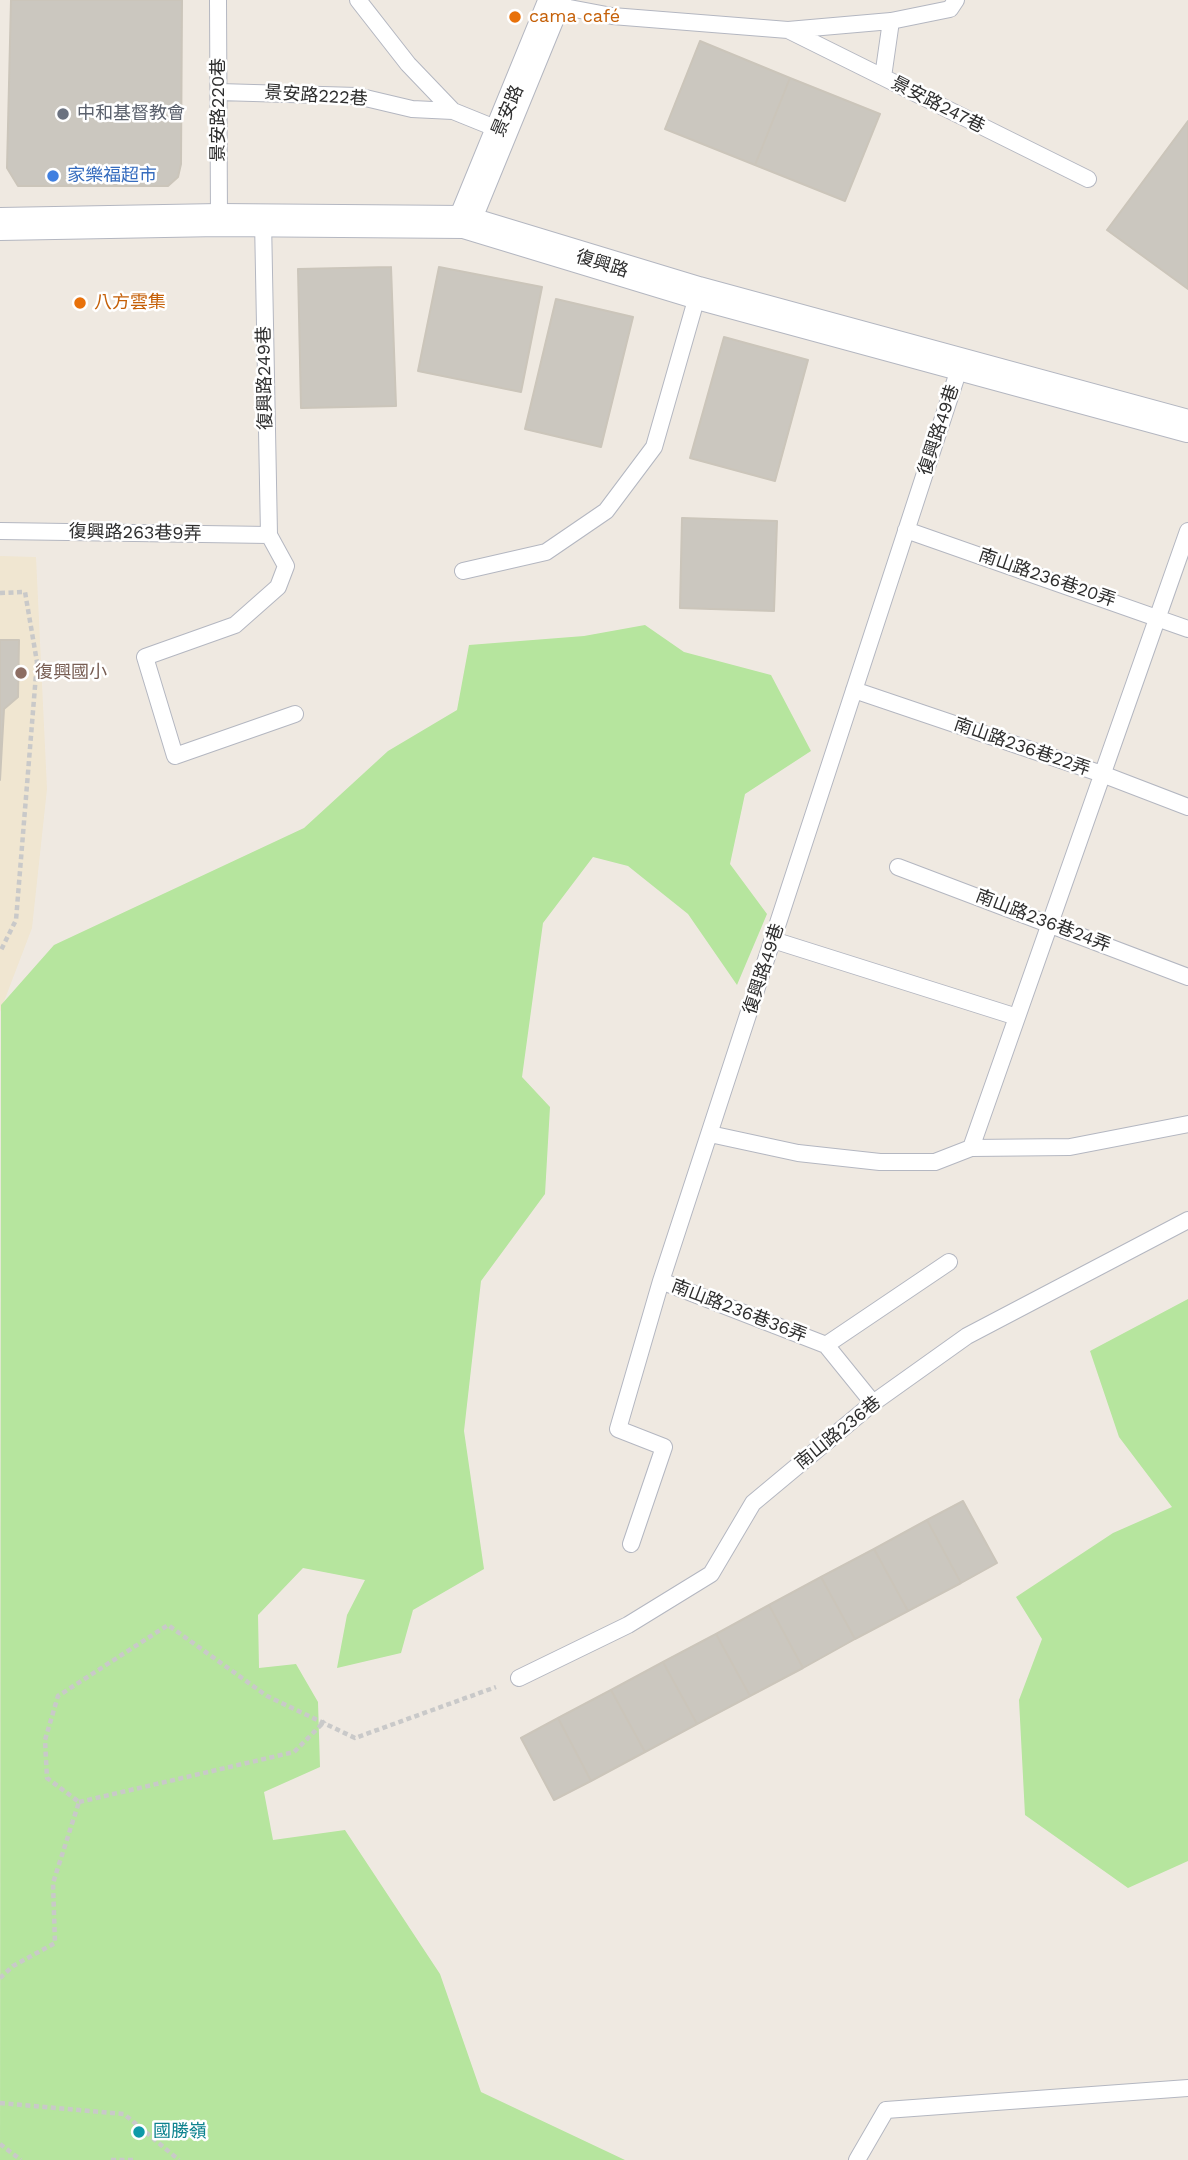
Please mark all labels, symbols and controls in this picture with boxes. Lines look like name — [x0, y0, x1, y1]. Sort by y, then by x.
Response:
place label: cama café — [529, 6, 620, 28]
marker: cama café — [507, 9, 523, 25]
street label: 景安路220巷 — [208, 58, 230, 162]
street label: 景安路247巷 — [888, 72, 988, 138]
street label: 景安路222巷 — [264, 82, 368, 110]
street label: 景安路 — [488, 82, 528, 140]
place label: 中和基督教會 — [77, 103, 185, 125]
marker: 中和基督教會 — [55, 106, 71, 122]
place label: 家樂福超市 — [67, 165, 157, 187]
marker: 家樂福超市 — [45, 168, 61, 184]
street label: 復興路 — [573, 246, 631, 282]
place label: 八方雲集 — [94, 292, 166, 314]
marker: 八方雲集 — [72, 295, 88, 311]
street label: 復興路249巷 — [253, 326, 277, 430]
street label: 復興路49巷 — [914, 382, 964, 478]
street label: 復興路263巷9弄 — [68, 521, 202, 545]
street label: 南山路236巷20弄 — [976, 544, 1118, 612]
place label: 復興國小 — [35, 662, 107, 684]
marker: 復興國小 — [13, 665, 29, 681]
street label: 南山路236巷22弄 — [951, 714, 1093, 780]
street label: 南山路236巷24弄 — [972, 885, 1114, 957]
street label: 復興路49巷 — [739, 921, 789, 1017]
street label: 南山路236巷36弄 — [668, 1275, 810, 1347]
street label: 南山路236巷 — [791, 1392, 885, 1474]
place label: 國勝嶺 — [153, 2121, 207, 2143]
marker: 國勝嶺 — [131, 2124, 147, 2140]

